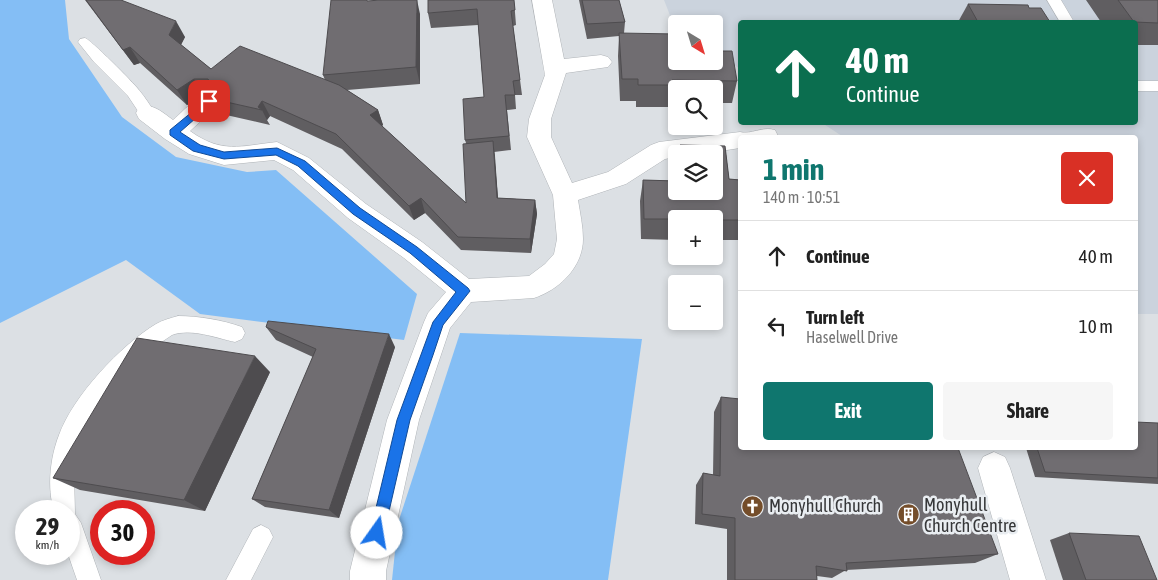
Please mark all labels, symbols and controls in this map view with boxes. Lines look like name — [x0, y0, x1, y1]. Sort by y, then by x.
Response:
north arrow — [668, 15, 722, 70]
map controls — [668, 15, 723, 330]
icon: ahead — [763, 40, 828, 105]
text: 40 m — [846, 40, 909, 80]
pin — [188, 80, 230, 122]
button: search — [668, 80, 723, 135]
text: Continue — [846, 81, 920, 107]
icon: arrive — [195, 87, 223, 115]
button: layers — [668, 145, 723, 200]
text: 1 min — [763, 152, 824, 186]
button: close — [1061, 152, 1113, 204]
text: 140 m · 10:51 — [763, 188, 840, 206]
button: + — [668, 210, 723, 265]
icon: ahead — [763, 242, 791, 270]
text: Continue — [806, 245, 870, 267]
text: 40 m — [1079, 245, 1113, 267]
button: − — [668, 275, 723, 330]
text: Turn left — [806, 306, 864, 328]
icon: left — [763, 312, 791, 340]
text: 10 m — [1079, 315, 1113, 337]
text: Haselwell Drive — [806, 328, 898, 346]
button: Exit — [763, 382, 933, 440]
button: Share — [943, 382, 1113, 440]
church icon: Monyhull Church — [741, 494, 765, 518]
place label: Monyhull Church Centre — [924, 494, 1016, 536]
place label: Monyhull Church — [769, 495, 881, 516]
speed limit sign: 30 — [90, 500, 155, 565]
building icon: Monyhull Church Centre — [896, 503, 920, 527]
position arrow — [350, 506, 402, 558]
text: 29 — [36, 512, 59, 540]
text: km/h — [36, 538, 59, 552]

